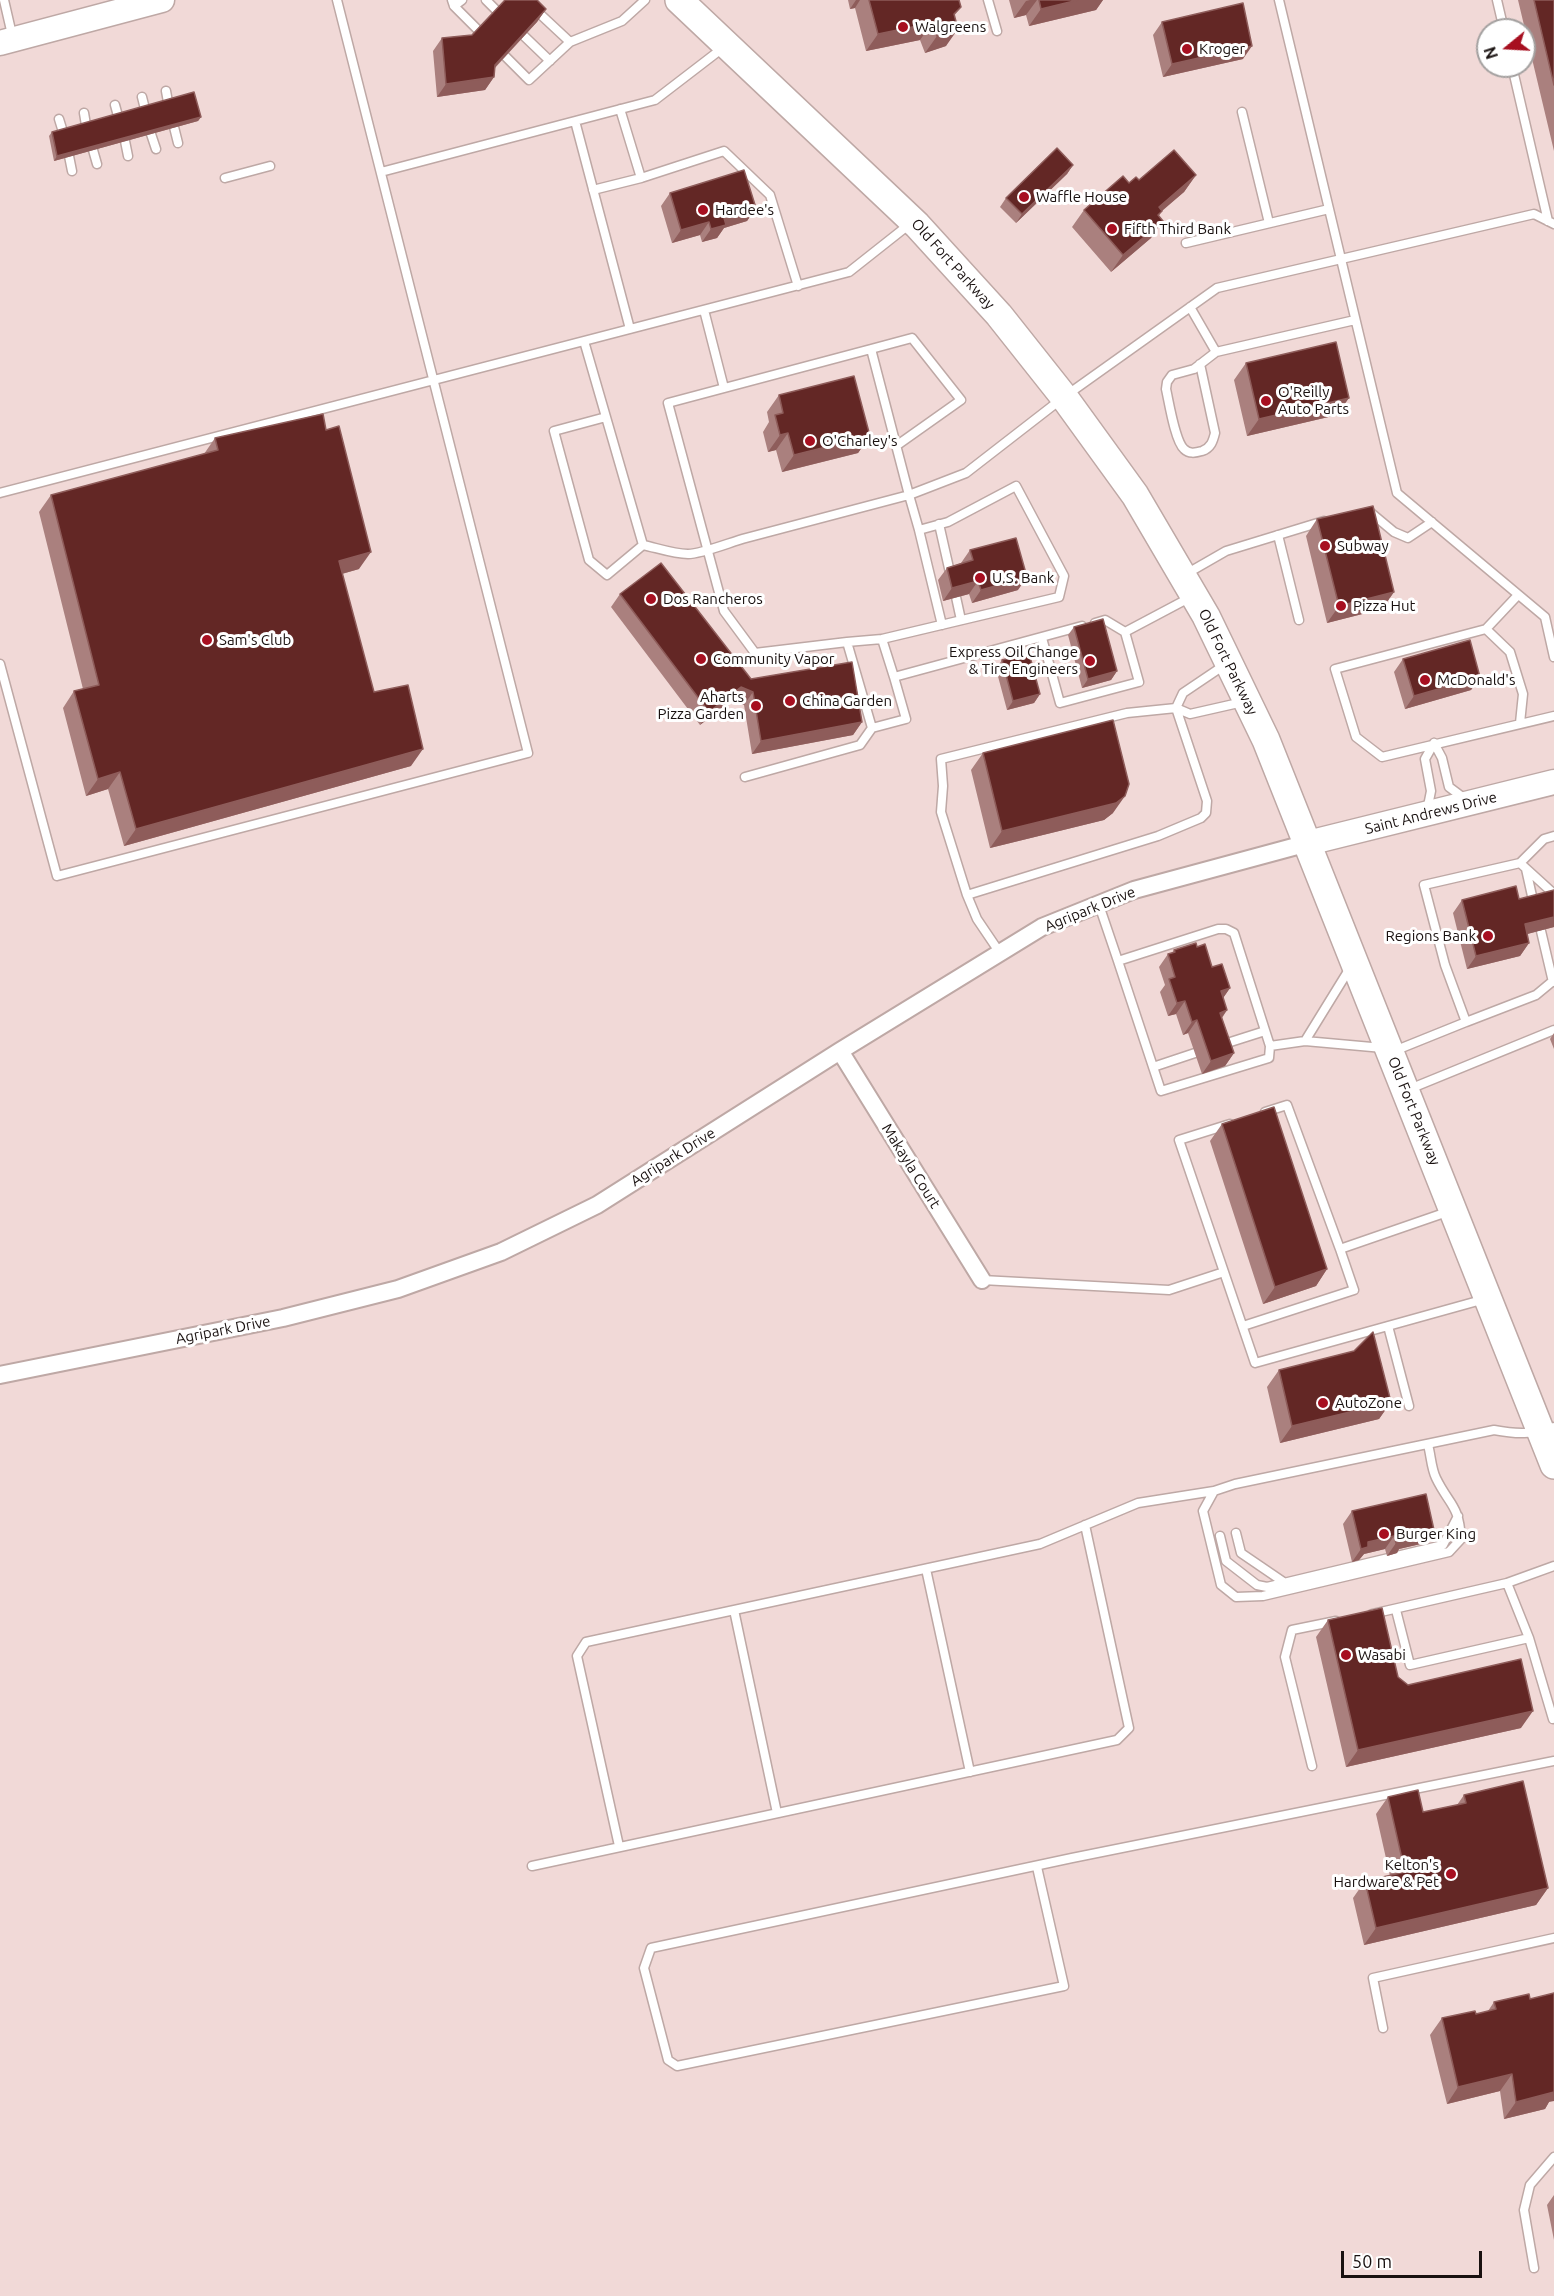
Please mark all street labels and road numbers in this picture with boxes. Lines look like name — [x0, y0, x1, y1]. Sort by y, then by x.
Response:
street label: Old Fort Parkway — [908, 215, 998, 313]
street label: Old Fort Parkway — [1195, 606, 1261, 718]
street label: Saint Andrews Drive — [1363, 788, 1499, 838]
street label: Agripark Drive — [1042, 883, 1138, 935]
street label: Old Fort Parkway — [1384, 1054, 1444, 1168]
street label: Makayla Court — [878, 1120, 944, 1212]
street label: Agripark Drive — [627, 1124, 719, 1190]
street label: Agripark Drive — [174, 1312, 272, 1348]

